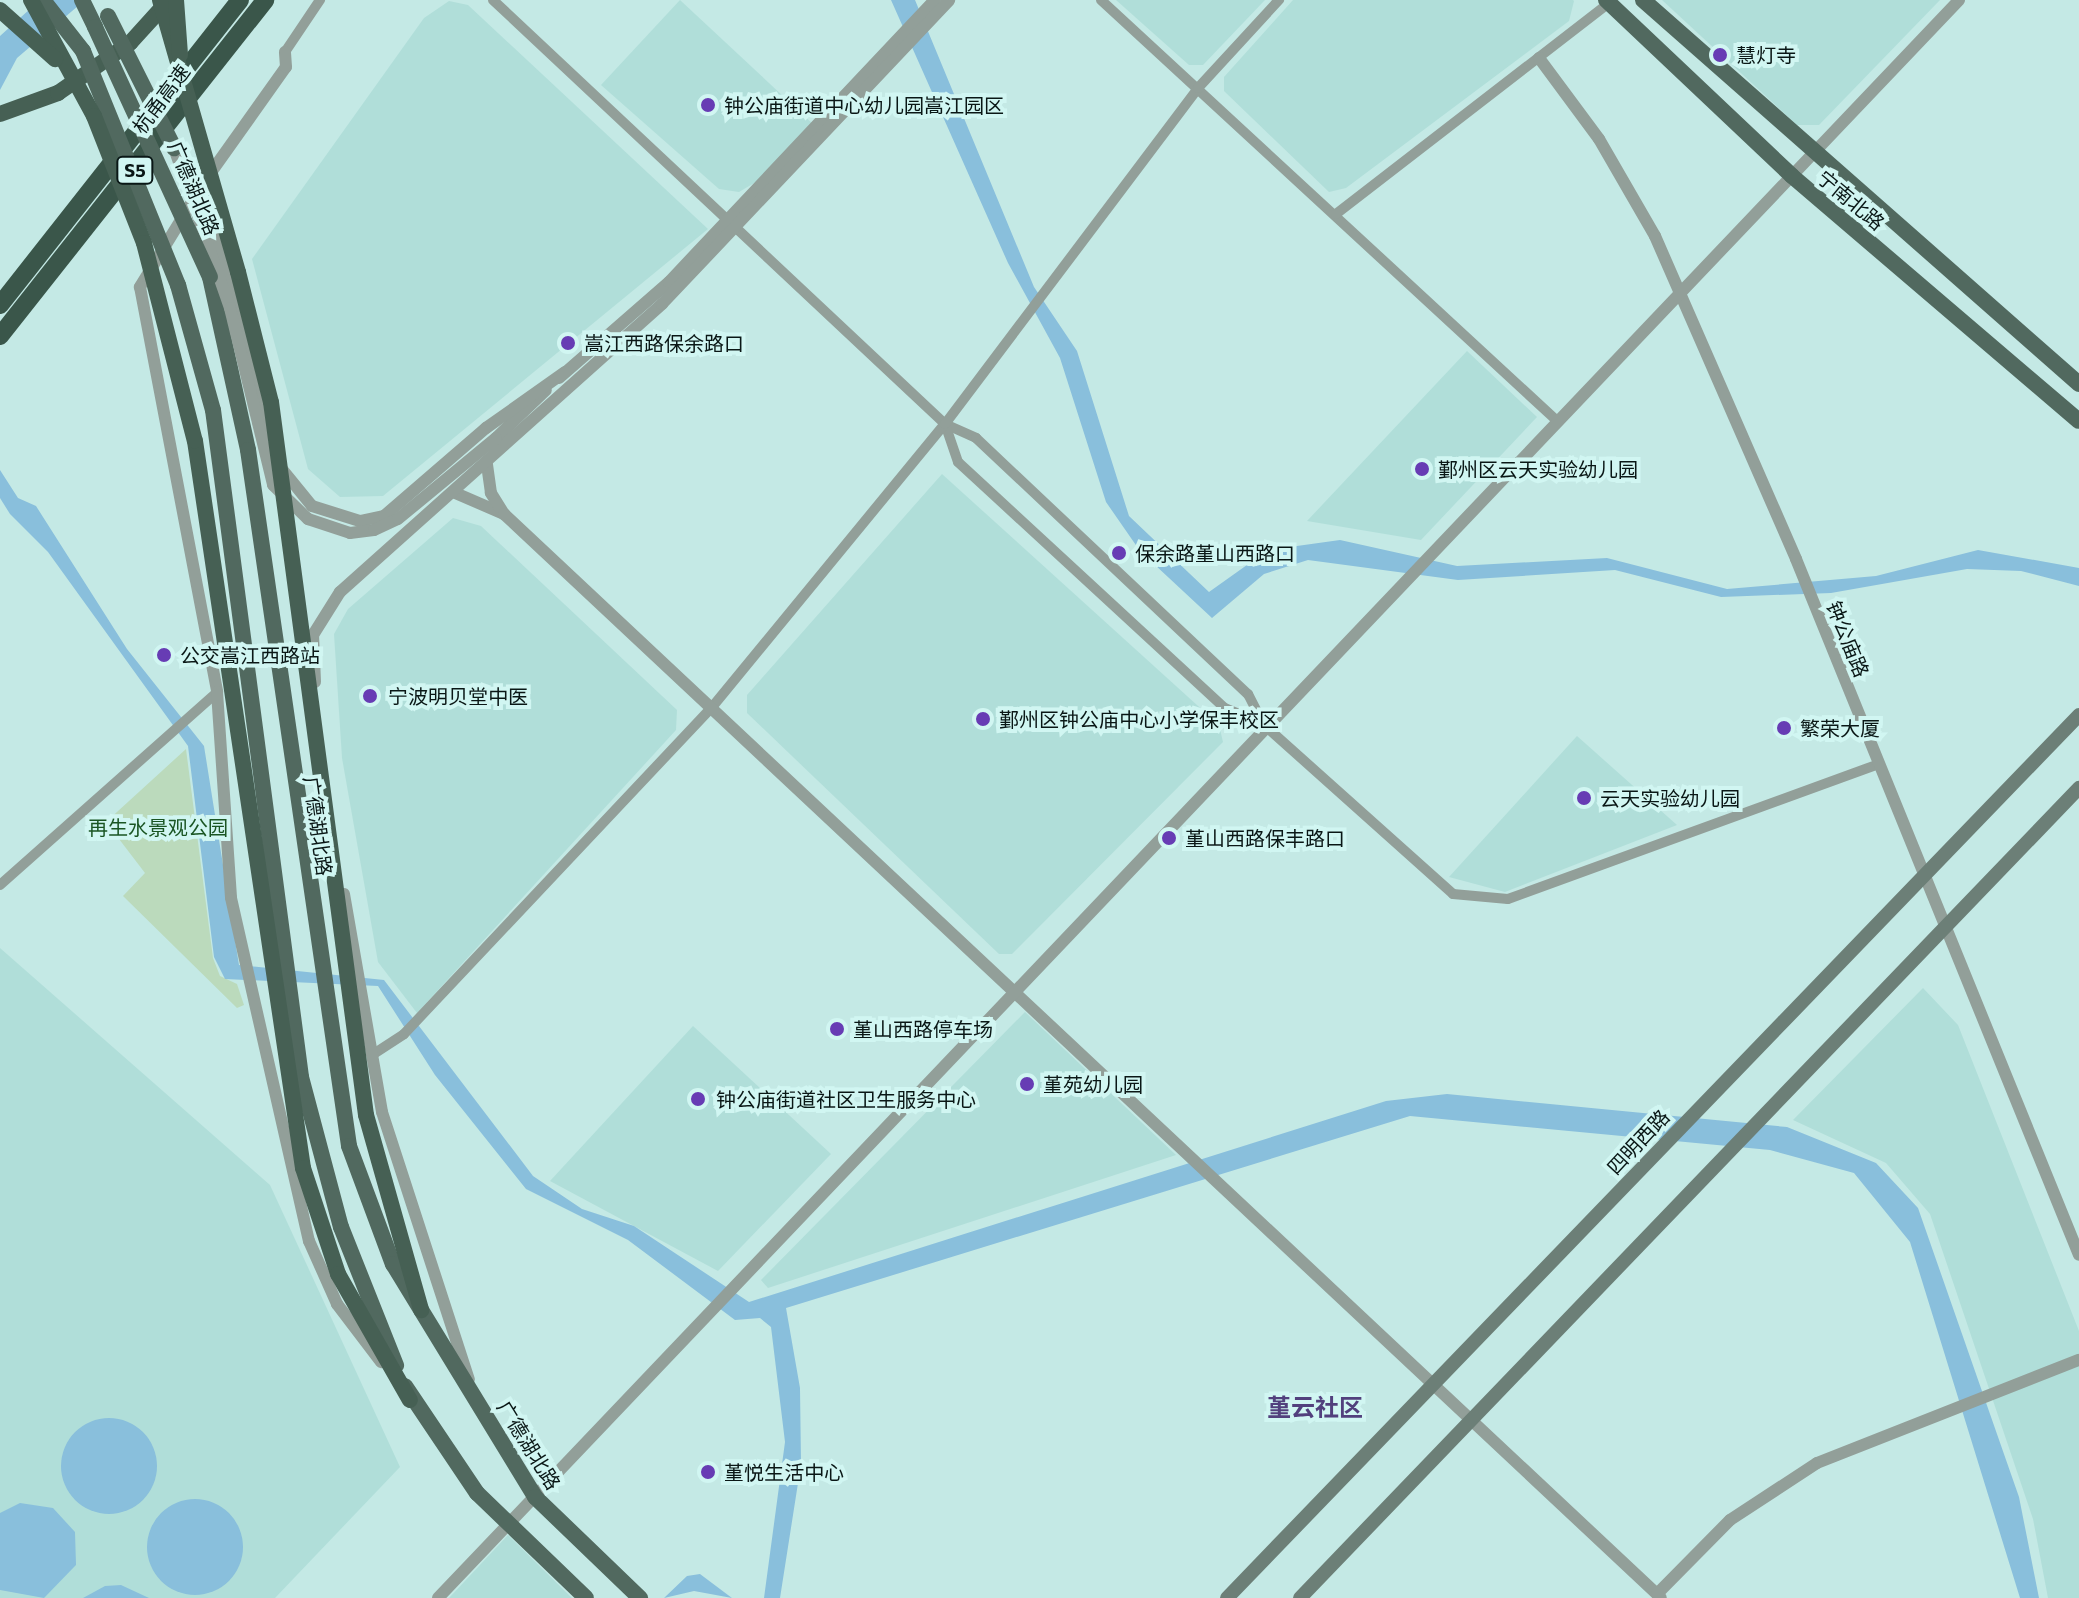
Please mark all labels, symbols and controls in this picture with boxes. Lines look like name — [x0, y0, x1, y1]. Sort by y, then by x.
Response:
place label: 慧灯寺 — [1736, 43, 1796, 67]
marker: 慧灯寺 — [1711, 46, 1729, 64]
street label: 杭甬高速 — [127, 60, 195, 138]
place label: 钟公庙街道中心幼儿园嵩江园区 — [724, 93, 1004, 117]
marker: 钟公庙街道中心幼儿园嵩江园区 — [699, 96, 717, 114]
street label: 广德湖北路 — [163, 137, 225, 239]
road number: S5 — [115, 156, 155, 184]
street label: 宁南北路 — [1813, 165, 1889, 235]
place label: 嵩江西路保余路口 — [584, 331, 744, 355]
marker: 嵩江西路保余路口 — [559, 334, 577, 352]
place label: 鄞州区云天实验幼儿园 — [1438, 457, 1638, 481]
marker: 鄞州区云天实验幼儿园 — [1413, 460, 1431, 478]
place label: 保余路堇山西路口 — [1135, 541, 1295, 565]
marker: 保余路堇山西路口 — [1110, 544, 1128, 562]
street label: 钟公庙路 — [1822, 597, 1874, 681]
place label: 公交嵩江西路站 — [180, 643, 320, 667]
marker: 公交嵩江西路站 — [155, 646, 173, 664]
place label: 宁波明贝堂中医 — [388, 684, 528, 708]
marker: 宁波明贝堂中医 — [359, 685, 381, 707]
place label: 鄞州区钟公庙中心小学保丰校区 — [999, 707, 1279, 731]
marker: 鄞州区钟公庙中心小学保丰校区 — [974, 710, 992, 728]
place label: 繁荣大厦 — [1800, 716, 1880, 740]
marker: 繁荣大厦 — [1775, 719, 1793, 737]
street label: 广德湖北路 — [299, 775, 337, 877]
place label: 云天实验幼儿园 — [1600, 786, 1740, 810]
marker: 云天实验幼儿园 — [1575, 789, 1593, 807]
park label: 再生水景观公园 — [88, 815, 228, 839]
place label: 堇山西路保丰路口 — [1185, 826, 1345, 850]
marker: 堇山西路保丰路口 — [1160, 829, 1178, 847]
place label: 堇山西路停车场 — [853, 1017, 993, 1041]
marker: 堇山西路停车场 — [828, 1020, 846, 1038]
place label: 堇苑幼儿园 — [1043, 1072, 1143, 1096]
marker: 堇苑幼儿园 — [1018, 1075, 1036, 1093]
place label: 钟公庙街道社区卫生服务中心 — [716, 1087, 976, 1111]
marker: 钟公庙街道社区卫生服务中心 — [687, 1088, 709, 1110]
street label: 四明西路 — [1602, 1105, 1674, 1179]
district label: 堇云社区 — [1267, 1393, 1363, 1421]
street label: 广德湖北路 — [492, 1396, 566, 1494]
place label: 堇悦生活中心 — [724, 1460, 844, 1484]
marker: 堇悦生活中心 — [699, 1463, 717, 1481]

